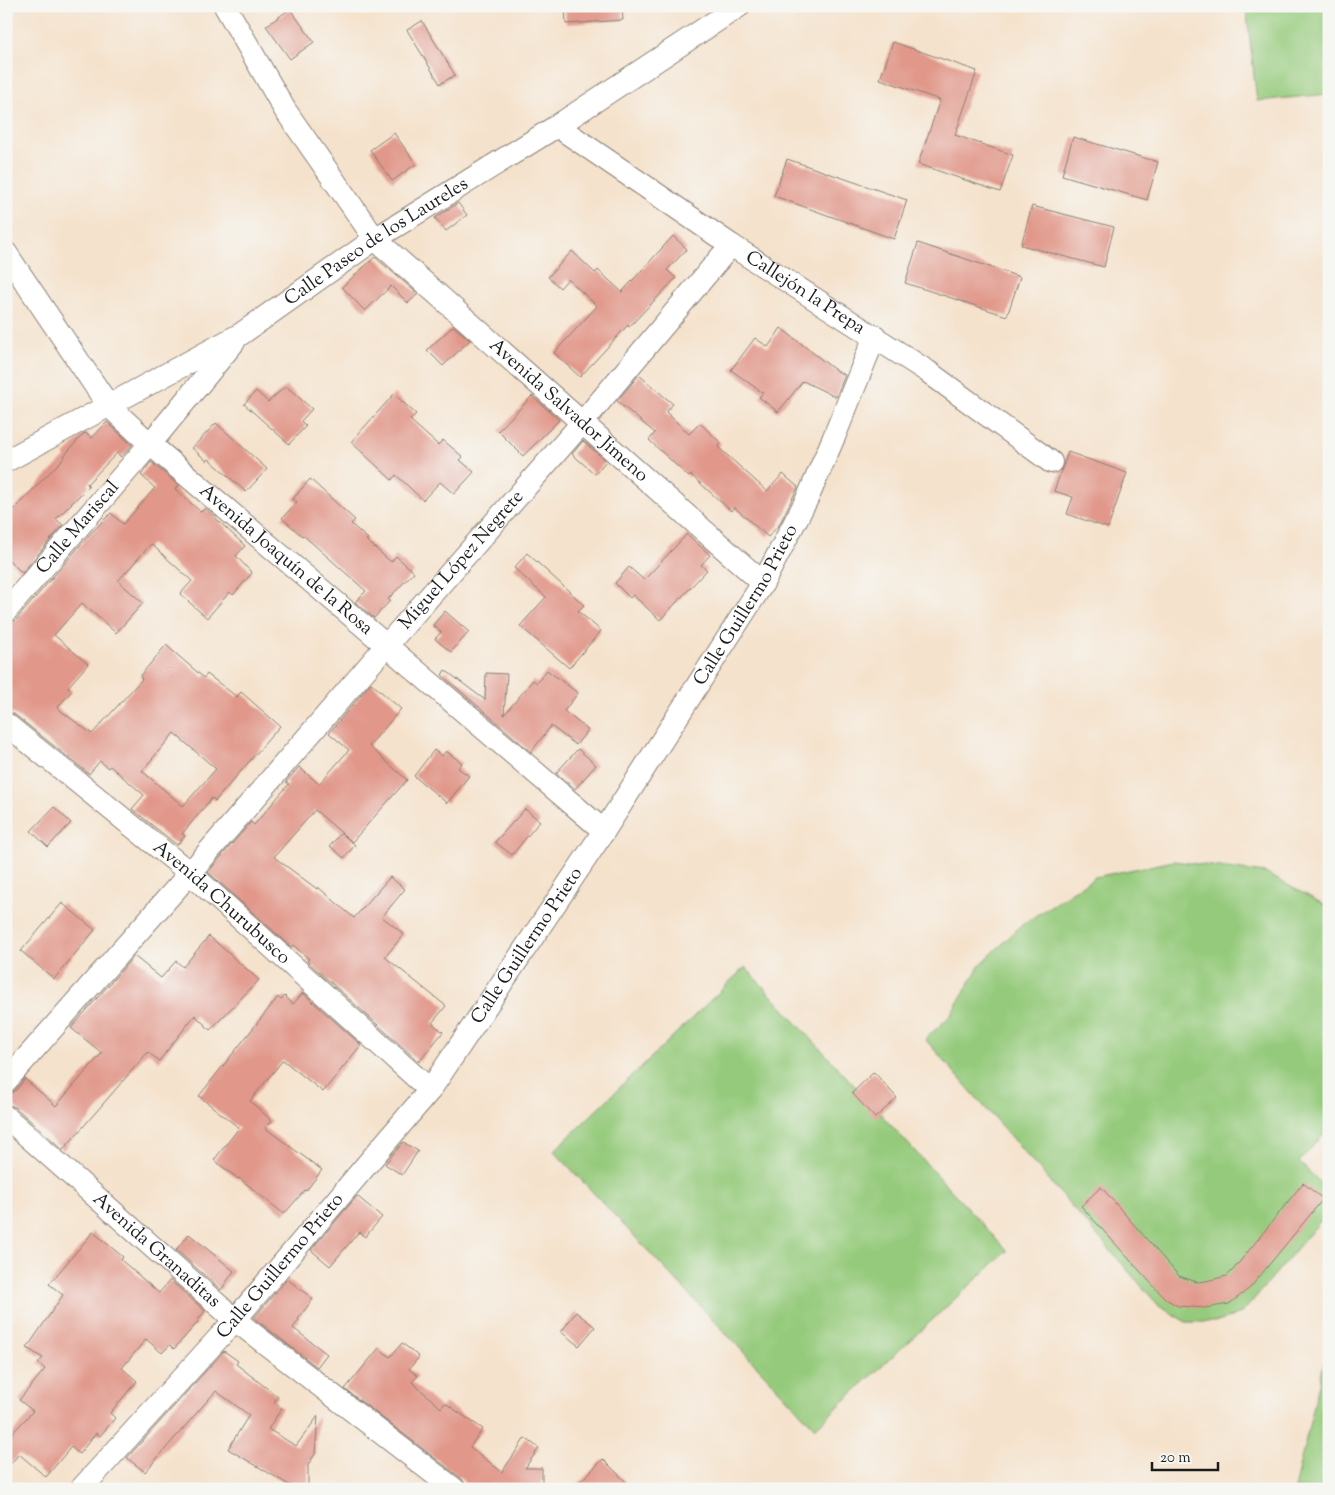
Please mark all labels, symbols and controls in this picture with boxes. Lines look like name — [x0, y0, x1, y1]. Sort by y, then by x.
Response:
street label: Calle Paseo de los Laureles — [279, 171, 474, 313]
street label: Callejón la Prepa — [740, 244, 871, 341]
street label: Avenida Salvador Jimeno — [483, 332, 654, 489]
street label: Calle Mariscal — [30, 475, 126, 580]
street label: Avenida Joaquín de la Rosa — [193, 478, 379, 642]
street label: Miguel López Negrete — [393, 484, 530, 636]
street label: Calle Guillermo Prieto — [687, 520, 805, 691]
street label: Avenida Churubusco — [147, 834, 296, 971]
street label: Calle Guillermo Prieto — [464, 862, 589, 1030]
street label: Avenida Granaditas — [87, 1186, 226, 1314]
street label: Calle Guillermo Prieto — [210, 1187, 350, 1345]
scale bar — [1152, 1440, 1219, 1472]
text: 20 m — [1160, 1448, 1191, 1469]

